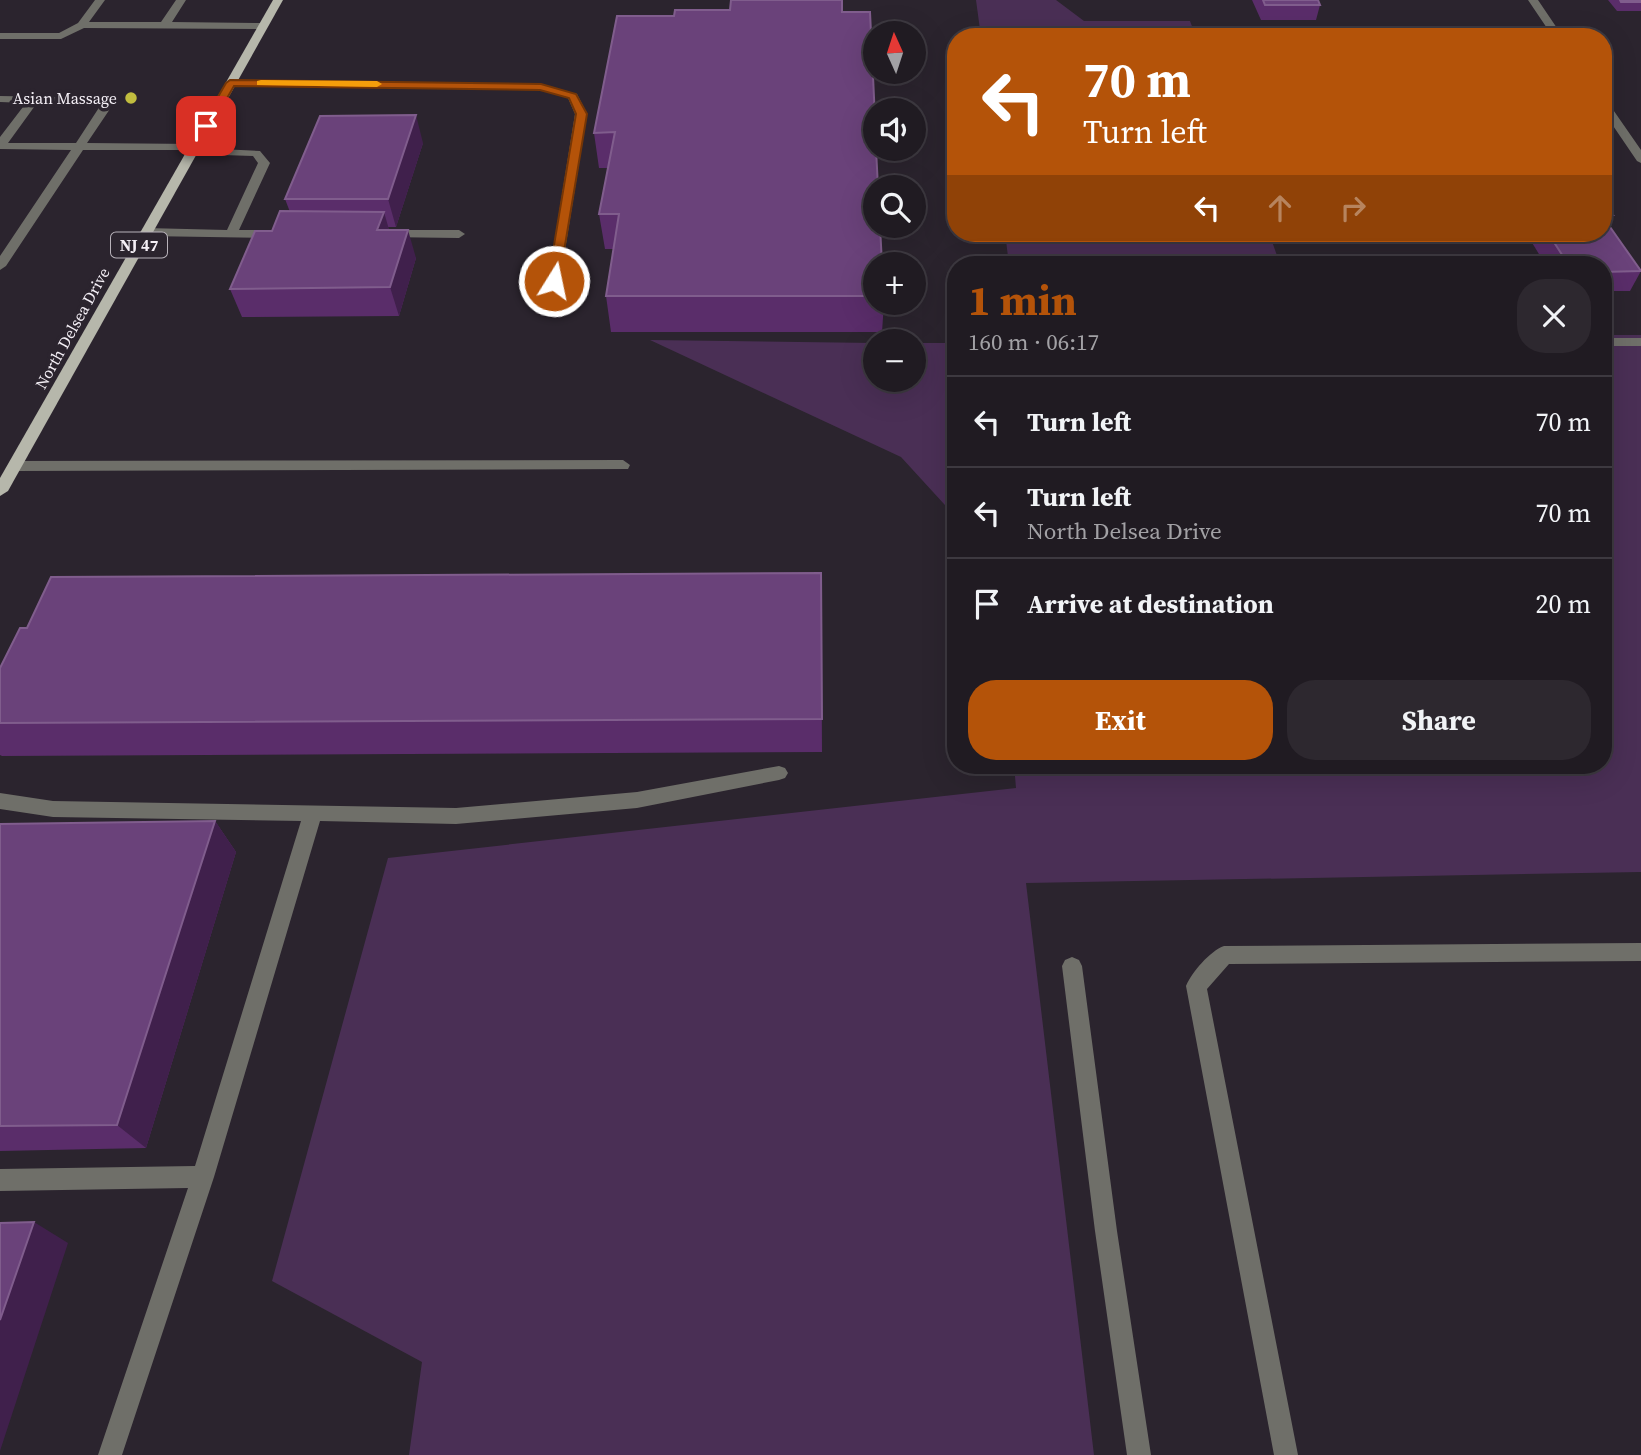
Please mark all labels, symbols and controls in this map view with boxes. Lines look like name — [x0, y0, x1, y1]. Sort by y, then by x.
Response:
north arrow — [863, 21, 926, 84]
map controls — [863, 21, 926, 392]
text: 70 m — [1083, 46, 1191, 113]
icon: left — [968, 56, 1059, 147]
place label: Asian Massage — [13, 87, 117, 109]
marker: Asian Massage — [123, 90, 139, 106]
pin — [176, 96, 236, 156]
button: sound — [863, 98, 926, 161]
icon: arrive — [187, 107, 225, 145]
text: Turn left — [1083, 110, 1207, 154]
button: search — [863, 175, 926, 238]
icon: left — [1188, 189, 1226, 227]
icon: ahead — [1261, 189, 1299, 227]
icon: right — [1334, 189, 1372, 227]
road number: NJ 47 — [111, 232, 167, 258]
position arrow — [517, 244, 591, 318]
button: + — [863, 252, 926, 315]
street label: North Delsea Drive — [30, 263, 114, 393]
text: 1 min — [968, 271, 1077, 329]
button: close — [1517, 279, 1591, 353]
text: 160 m · 06:17 — [968, 326, 1099, 358]
button: − — [863, 329, 926, 392]
icon: left — [968, 403, 1006, 441]
text: Turn left — [1027, 404, 1131, 440]
text: 70 m — [1536, 404, 1591, 440]
text: Turn left — [1027, 479, 1131, 515]
icon: left — [968, 494, 1006, 532]
text: 70 m — [1536, 495, 1591, 531]
text: North Delsea Drive — [1027, 515, 1222, 547]
icon: arrive — [968, 585, 1006, 623]
text: Arrive at destination — [1027, 586, 1274, 622]
text: 20 m — [1536, 586, 1591, 622]
button: Exit — [968, 680, 1273, 760]
button: Share — [1287, 680, 1591, 760]

